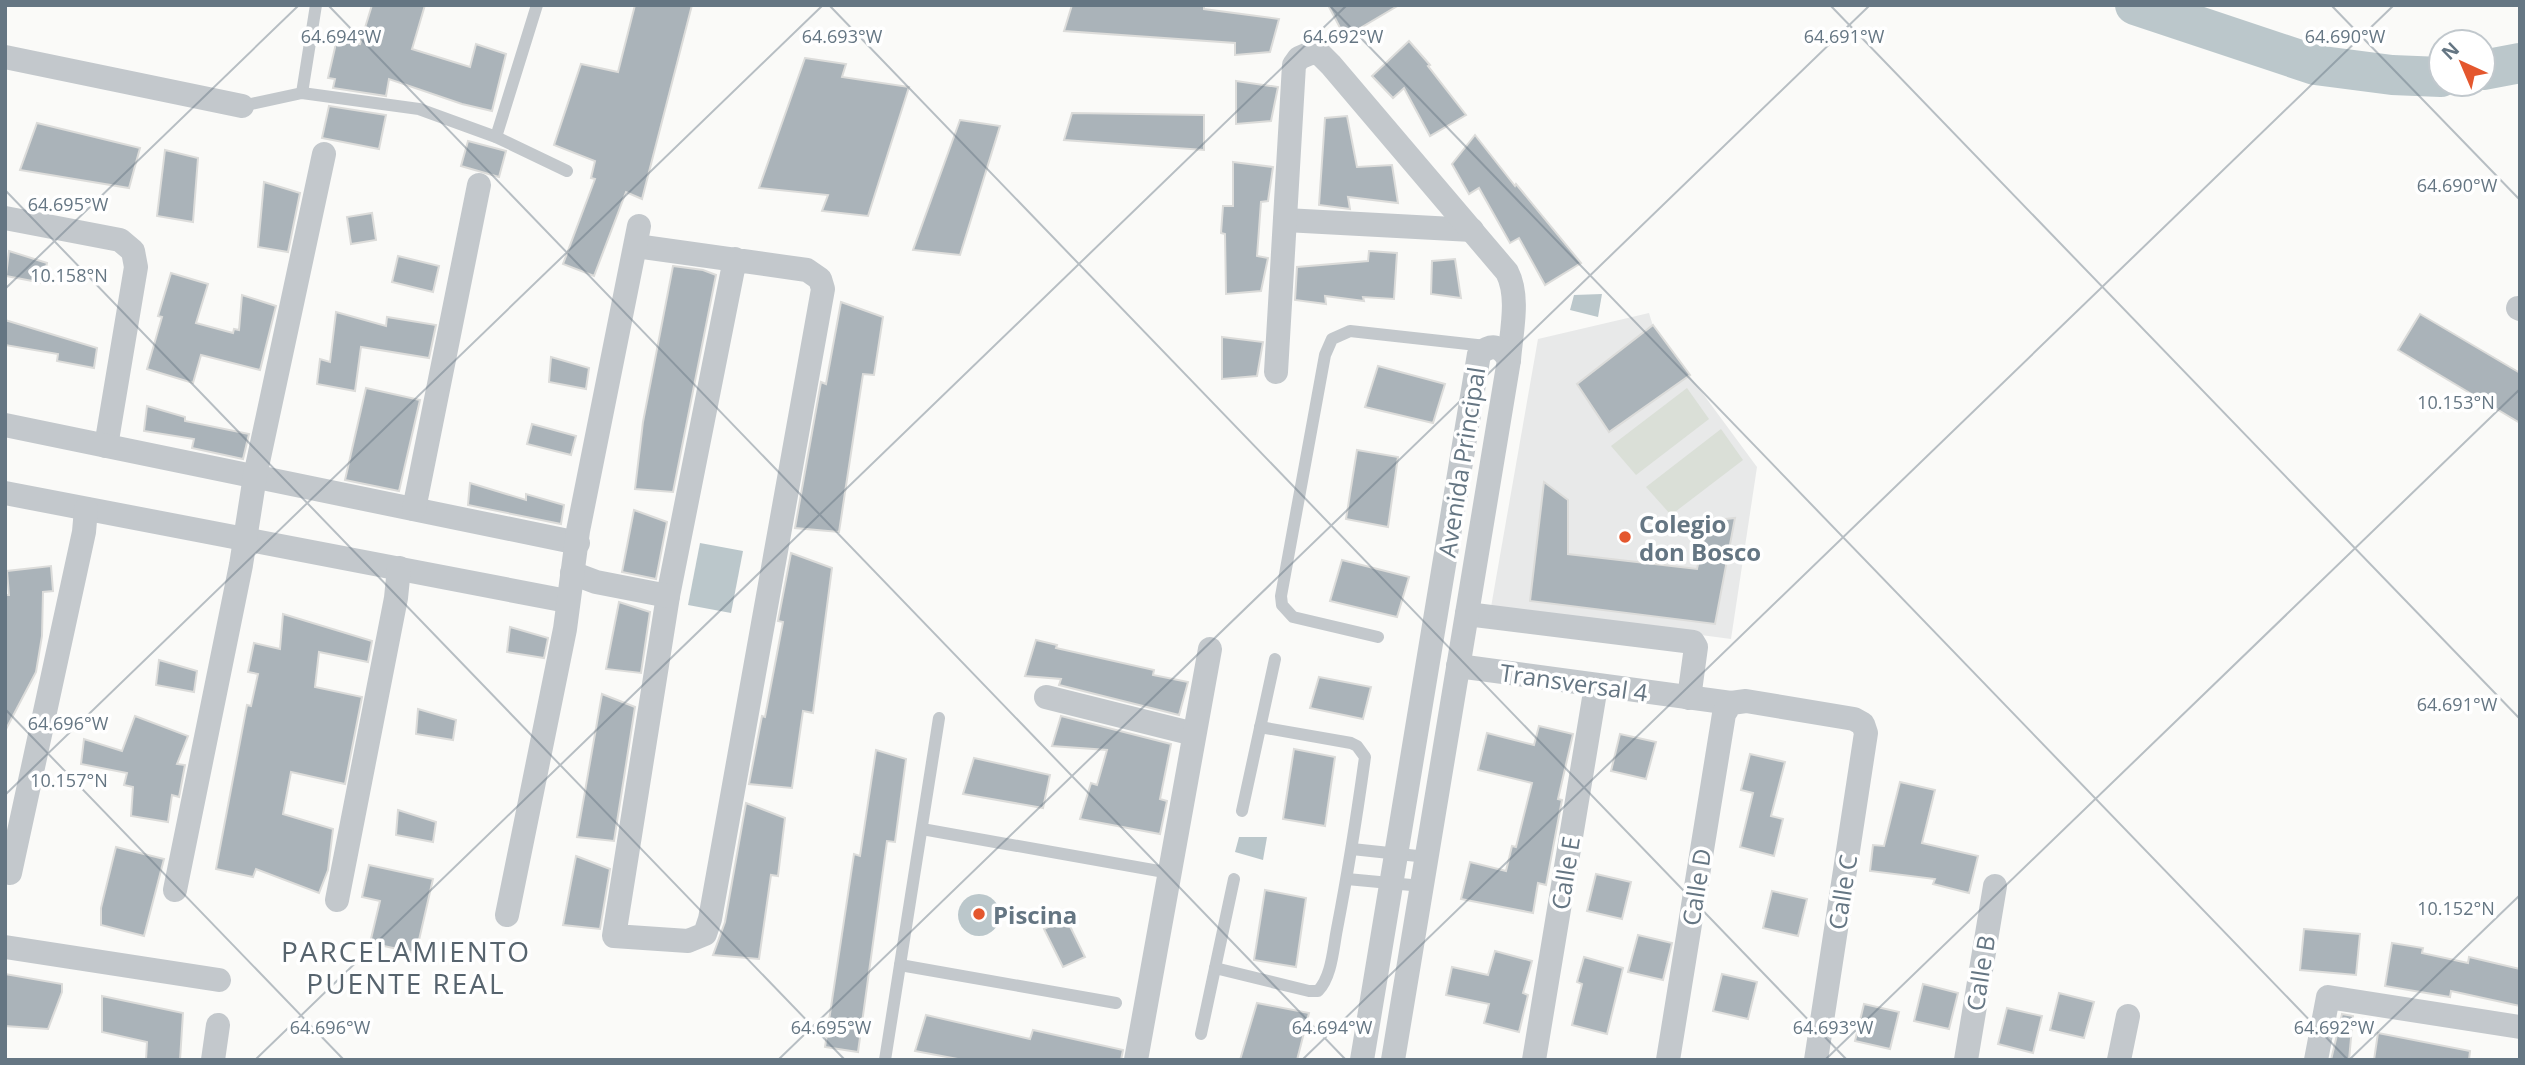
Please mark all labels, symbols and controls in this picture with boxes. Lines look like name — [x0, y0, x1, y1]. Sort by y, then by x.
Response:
text: 64.694°W — [301, 24, 382, 48]
text: 64.693°W — [802, 24, 883, 48]
text: 64.692°W — [1303, 24, 1384, 48]
text: 64.691°W — [1804, 24, 1885, 48]
text: 64.690°W — [2305, 24, 2386, 48]
north arrow — [2427, 28, 2497, 98]
text: N — [2436, 36, 2465, 65]
text: 64.690°W — [2417, 173, 2498, 197]
text: 64.695°W — [28, 192, 109, 216]
text: 10.158°N — [30, 263, 108, 287]
street label: Avenida Principal — [1430, 364, 1492, 560]
text: 10.153°N — [2417, 390, 2495, 414]
place label: Colegio don Bosco — [1639, 507, 1761, 568]
marker: Colegio don Bosco — [1617, 529, 1633, 545]
street label: Transversal 4 — [1498, 655, 1650, 709]
text: 64.691°W — [2417, 692, 2498, 716]
text: 64.696°W — [28, 711, 109, 735]
text: 10.157°N — [30, 768, 108, 792]
street label: Calle E — [1543, 834, 1587, 912]
street label: Calle D — [1674, 846, 1718, 928]
street label: Calle C — [1820, 852, 1864, 932]
text: 10.152°N — [2417, 896, 2495, 920]
place label: Piscina — [993, 898, 1077, 931]
marker: Piscina — [971, 906, 987, 922]
district label: PARCELAMIENTO PUENTE REAL — [281, 932, 531, 1002]
street label: Calle B — [1958, 933, 2002, 1013]
text: 64.696°W — [290, 1015, 371, 1039]
text: 64.695°W — [791, 1015, 872, 1039]
text: 64.694°W — [1292, 1015, 1373, 1039]
text: 64.693°W — [1793, 1015, 1874, 1039]
text: 64.692°W — [2294, 1015, 2375, 1039]

